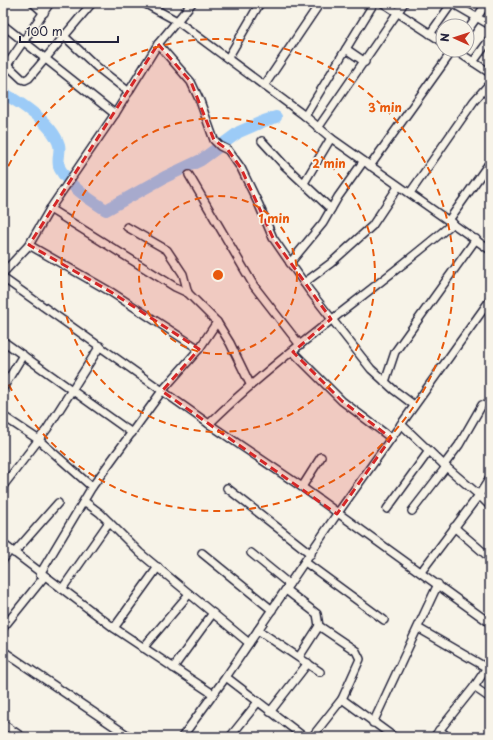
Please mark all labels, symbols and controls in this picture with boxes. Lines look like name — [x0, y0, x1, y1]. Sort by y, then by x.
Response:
scale bar — [20, 18, 118, 44]
north arrow — [435, 18, 475, 58]
text: 100 m — [26, 22, 63, 40]
text: N — [436, 32, 453, 42]
text: 3 min — [368, 98, 402, 116]
text: 2 min — [312, 154, 346, 172]
text: 1 min — [258, 209, 290, 227]
centre of rings — [211, 268, 225, 282]

